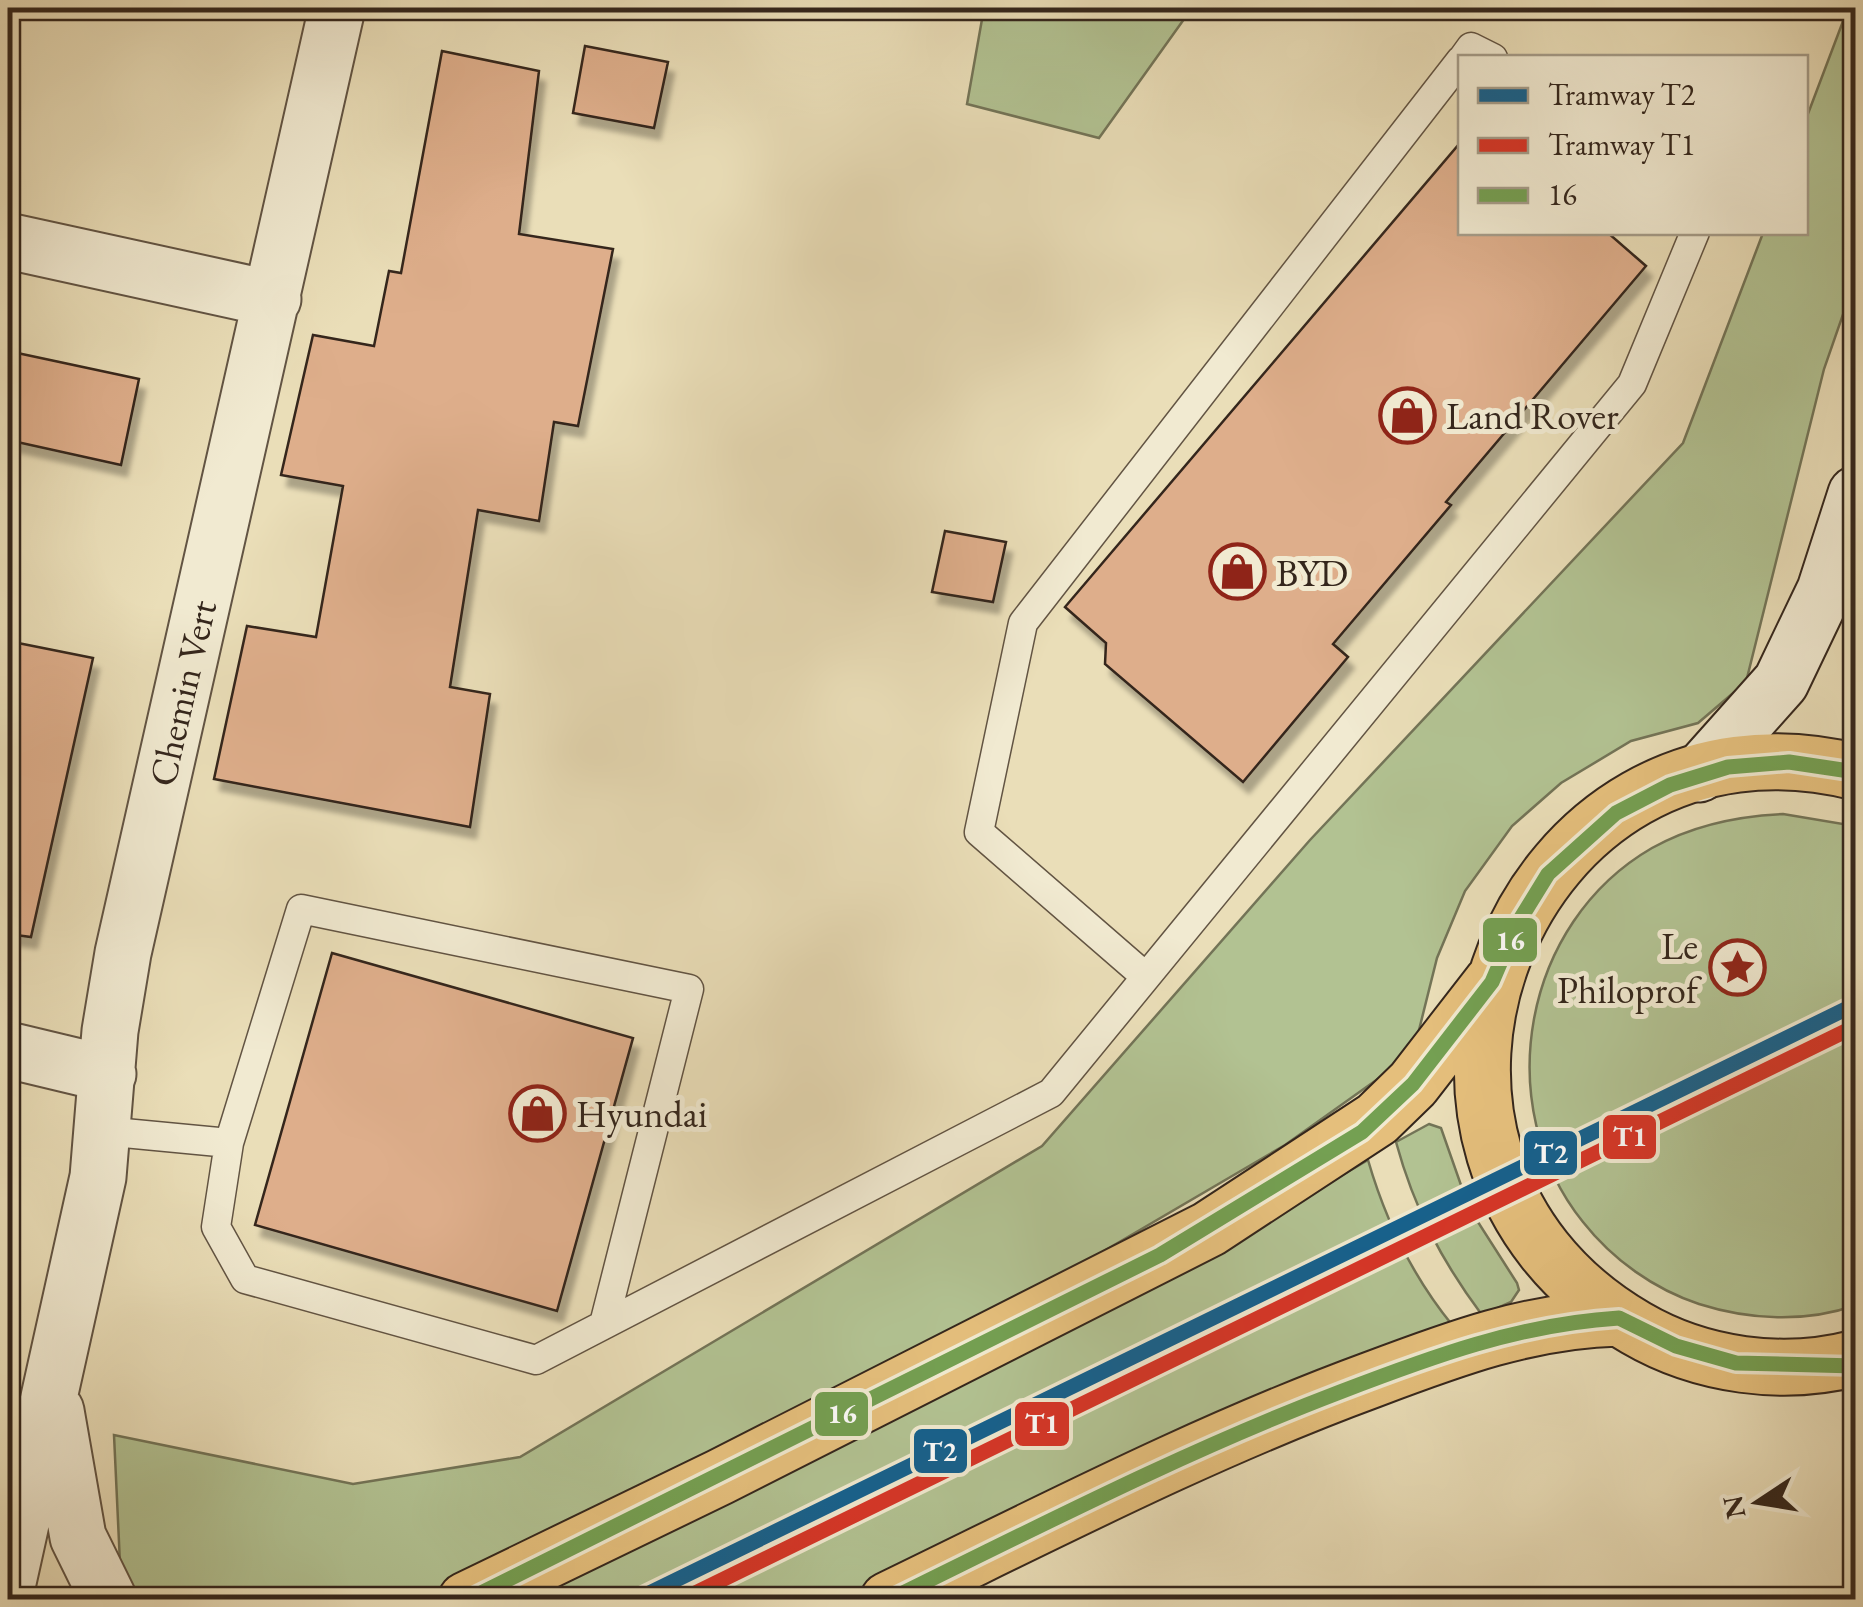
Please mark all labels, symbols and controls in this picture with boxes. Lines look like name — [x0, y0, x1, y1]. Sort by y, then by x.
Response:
legend — [1458, 55, 1808, 235]
text: Tramway T2 — [1548, 75, 1696, 114]
text: Tramway T1 — [1548, 125, 1695, 164]
text: 16 — [1548, 175, 1577, 214]
shop icon: Land Rover — [1377, 385, 1437, 445]
place label: Land Rover — [1446, 391, 1619, 440]
shop icon: BYD — [1207, 542, 1267, 602]
place label: BYD — [1276, 548, 1348, 597]
street label: Chemin Vert — [137, 595, 227, 791]
line badge: 16 — [1481, 916, 1539, 964]
place label: Le Philoprof — [1557, 921, 1702, 1014]
text: 16 — [1495, 922, 1525, 958]
place icon: Le Philoprof — [1707, 937, 1767, 997]
shop icon: Hyundai — [507, 1083, 567, 1143]
place label: Hyundai — [576, 1089, 707, 1138]
line badge: T1 — [1601, 1113, 1658, 1161]
text: T1 — [1613, 1118, 1647, 1154]
line badge: T2 — [1522, 1129, 1579, 1177]
text: T2 — [1534, 1135, 1568, 1171]
line badge: 16 — [813, 1390, 870, 1438]
text: 16 — [827, 1395, 857, 1431]
line badge: T1 — [1013, 1400, 1071, 1448]
text: T1 — [1025, 1405, 1059, 1441]
line badge: T2 — [912, 1427, 969, 1475]
text: T2 — [923, 1433, 957, 1469]
north arrow — [1708, 1452, 1808, 1552]
text: N — [1714, 1492, 1754, 1522]

